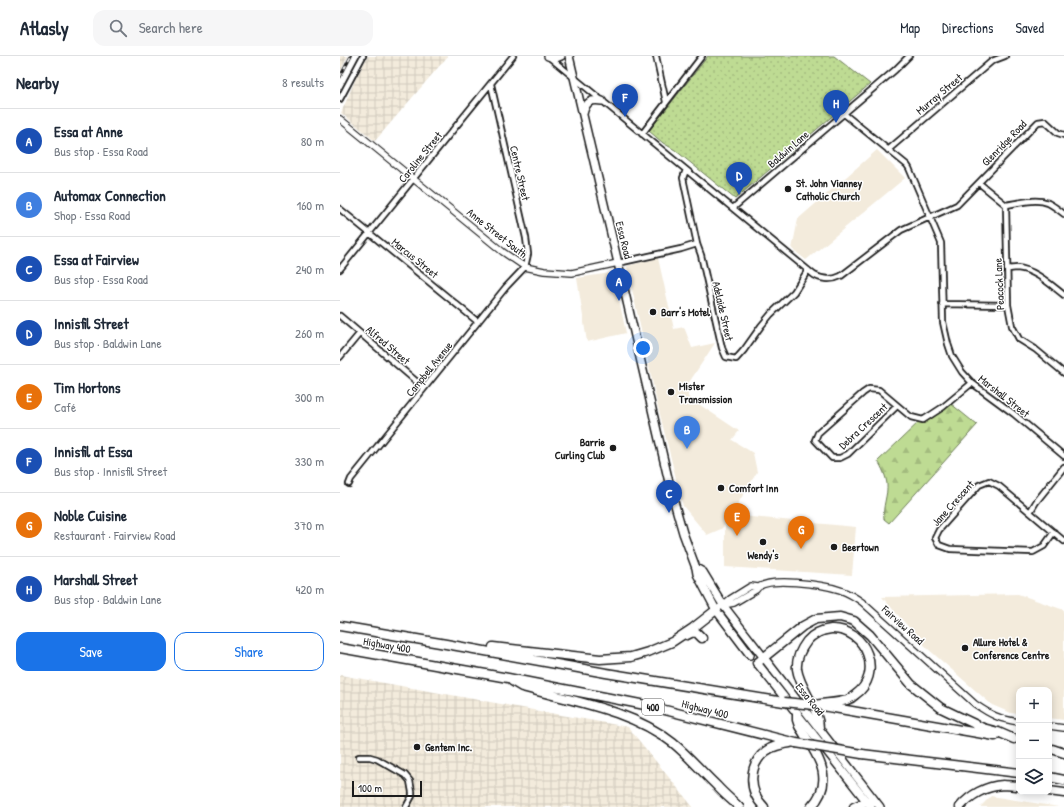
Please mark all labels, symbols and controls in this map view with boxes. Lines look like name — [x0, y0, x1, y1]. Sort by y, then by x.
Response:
search box — [93, 10, 373, 46]
text: Atlasly — [20, 15, 69, 41]
icon: search — [107, 17, 129, 39]
text: Search here — [139, 17, 203, 38]
text: Map — [900, 18, 920, 37]
text: Directions — [942, 18, 993, 37]
text: Saved — [1015, 18, 1044, 37]
street label: Murray Street — [913, 70, 965, 118]
text: Nearby — [16, 71, 59, 94]
text: 8 results — [282, 73, 324, 91]
pin: F — [612, 84, 638, 117]
pin: H — [823, 90, 849, 123]
street label: Glenridge Road — [979, 117, 1030, 169]
text: Essa at Anne — [54, 121, 123, 142]
street label: Baldwin Lane — [765, 127, 812, 171]
street label: Caroline Street — [395, 128, 445, 185]
text: A — [26, 132, 32, 150]
text: 80 m — [301, 132, 324, 150]
text: Bus stop · Essa Road — [54, 142, 148, 160]
street label: Centre Street — [507, 144, 533, 202]
pin: D — [726, 162, 752, 195]
place label: St. John Vianney Catholic Church — [796, 176, 863, 203]
marker: St. John Vianney Catholic Church — [783, 184, 793, 194]
text: Automax Connection — [54, 185, 166, 206]
text: B — [26, 196, 32, 214]
text: 160 m — [296, 196, 324, 214]
street label: Anne Street South — [464, 205, 530, 261]
text: Shop · Essa Road — [54, 206, 130, 224]
street label: Essa Road — [613, 220, 636, 261]
street label: Marcus Street — [389, 235, 441, 281]
text: Essa at Fairview — [54, 249, 139, 270]
street label: Peacock Lane — [991, 257, 1007, 310]
text: C — [25, 260, 33, 278]
text: 240 m — [295, 260, 324, 278]
pin: A — [606, 268, 632, 301]
text: Bus stop · Essa Road — [54, 270, 148, 288]
street label: Adelaide Street — [709, 280, 737, 342]
place label: Barr's Motel — [661, 305, 711, 319]
marker: Barr's Motel — [648, 307, 658, 317]
text: Innisfil Street — [54, 313, 129, 334]
street label: Alfred Street — [363, 323, 413, 368]
text: D — [26, 324, 32, 342]
text: 260 m — [295, 324, 324, 342]
text: Bus stop · Baldwin Lane — [54, 334, 162, 352]
street label: Campbell Avenue — [403, 338, 456, 399]
your location — [633, 338, 653, 358]
street label: Marshall Street — [976, 372, 1033, 420]
text: Tim Hortons — [54, 377, 121, 398]
place label: Mister Transmission — [678, 379, 732, 406]
marker: Mister Transmission — [666, 387, 676, 397]
text: E — [26, 388, 32, 406]
text: 300 m — [295, 388, 324, 406]
text: Café — [54, 398, 76, 416]
street label: Debra Crescent — [836, 400, 890, 452]
pin: B — [674, 416, 700, 449]
place label: Barrie Curling Club — [555, 435, 606, 463]
text: Innisfil at Essa — [54, 441, 132, 462]
marker: Barrie Curling Club — [608, 443, 618, 453]
text: F — [27, 452, 31, 470]
text: 330 m — [295, 452, 324, 470]
text: Bus stop · Innisfil Street — [54, 462, 167, 480]
street label: Jane Crescent — [929, 477, 977, 529]
pin: C — [656, 480, 682, 513]
place label: Comfort Inn — [729, 481, 778, 495]
marker: Comfort Inn — [716, 483, 726, 493]
pin: E — [724, 503, 750, 536]
text: Noble Cuisine — [54, 505, 127, 526]
text: G — [26, 516, 32, 534]
text: 370 m — [294, 516, 324, 534]
pin: G — [788, 516, 814, 549]
text: Restaurant · Fairview Road — [54, 526, 175, 544]
marker: Wendy's — [758, 537, 768, 547]
place label: Beertown — [842, 540, 879, 554]
marker: Beertown — [829, 542, 839, 552]
place label: Wendy's — [747, 548, 779, 563]
text: Marshall Street — [54, 569, 137, 590]
text: H — [26, 580, 32, 598]
text: 420 m — [295, 580, 324, 598]
text: Bus stop · Baldwin Lane — [54, 590, 162, 608]
street label: Fairview Road — [878, 602, 928, 648]
button: Save — [16, 632, 166, 671]
button: Share — [174, 632, 324, 671]
street label: Highway 400 — [362, 634, 412, 656]
place label: Allure Hotel & Conference Centre — [973, 635, 1050, 662]
marker: Allure Hotel & Conference Centre — [960, 643, 970, 653]
street label: Essa Road — [793, 680, 828, 719]
map controls — [1016, 687, 1052, 795]
button: + — [1016, 687, 1052, 723]
street label: Highway 400 — [680, 696, 730, 722]
road number: 400 — [642, 699, 664, 715]
button: − — [1016, 723, 1052, 759]
place label: Gentem Inc. — [425, 740, 473, 754]
marker: Gentem Inc. — [412, 742, 422, 752]
button: layers — [1016, 759, 1052, 795]
scale bar — [352, 779, 422, 798]
text: 100 m — [358, 781, 382, 795]

